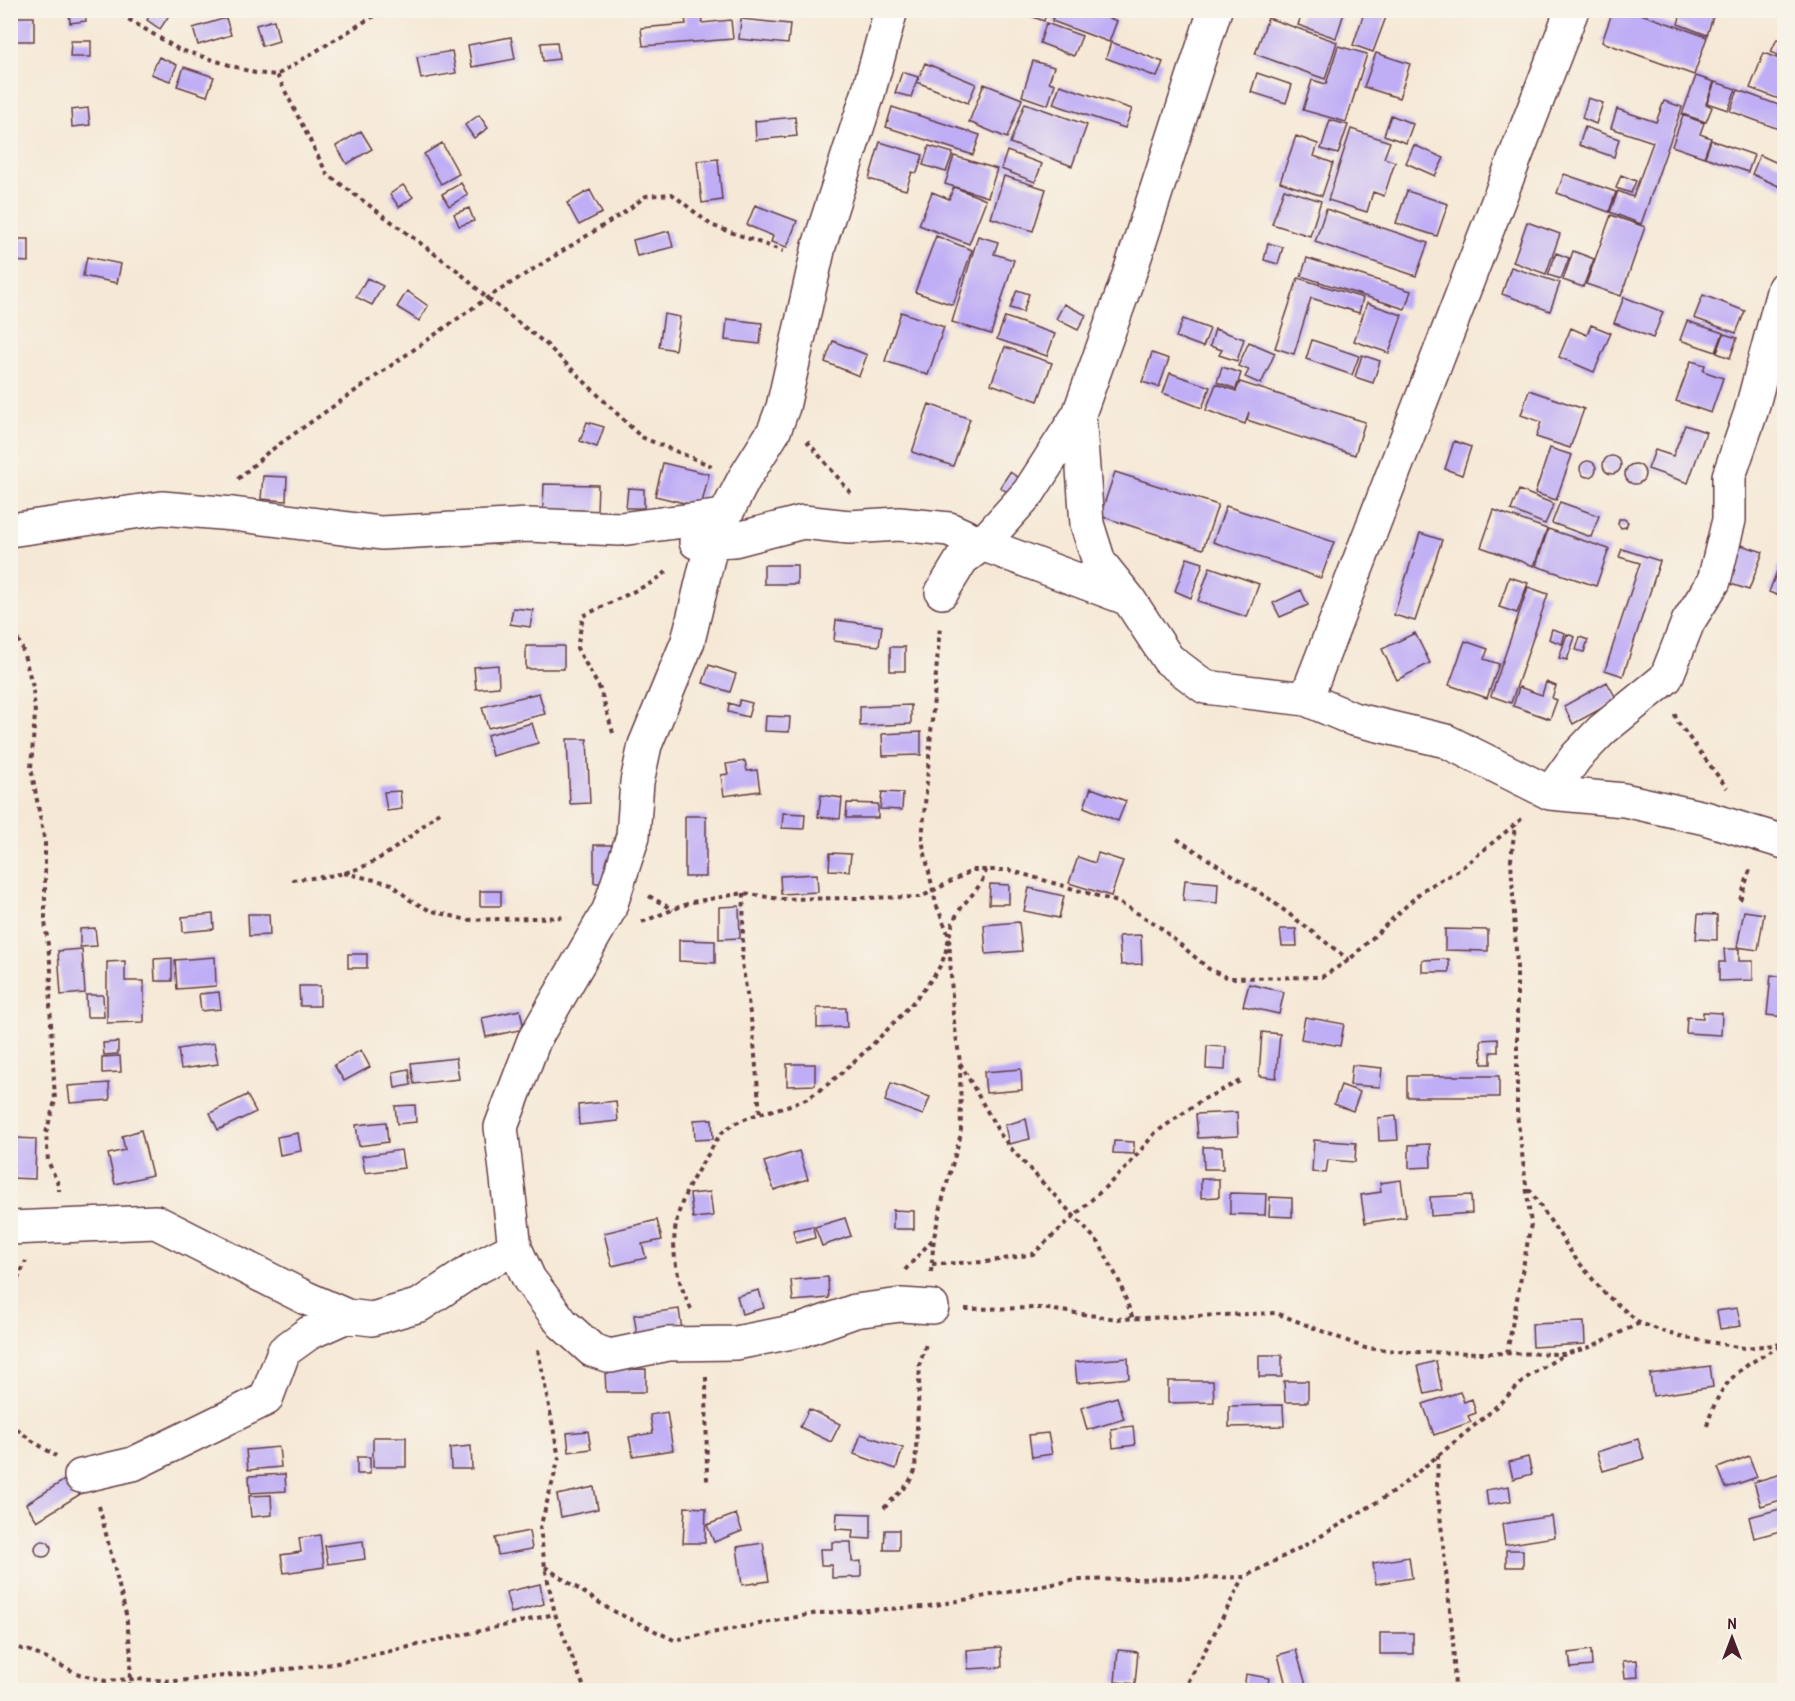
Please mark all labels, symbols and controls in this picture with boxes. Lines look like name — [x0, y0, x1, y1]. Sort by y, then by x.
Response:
north arrow — [1702, 1608, 1762, 1668]
text: N — [1728, 1612, 1737, 1634]

